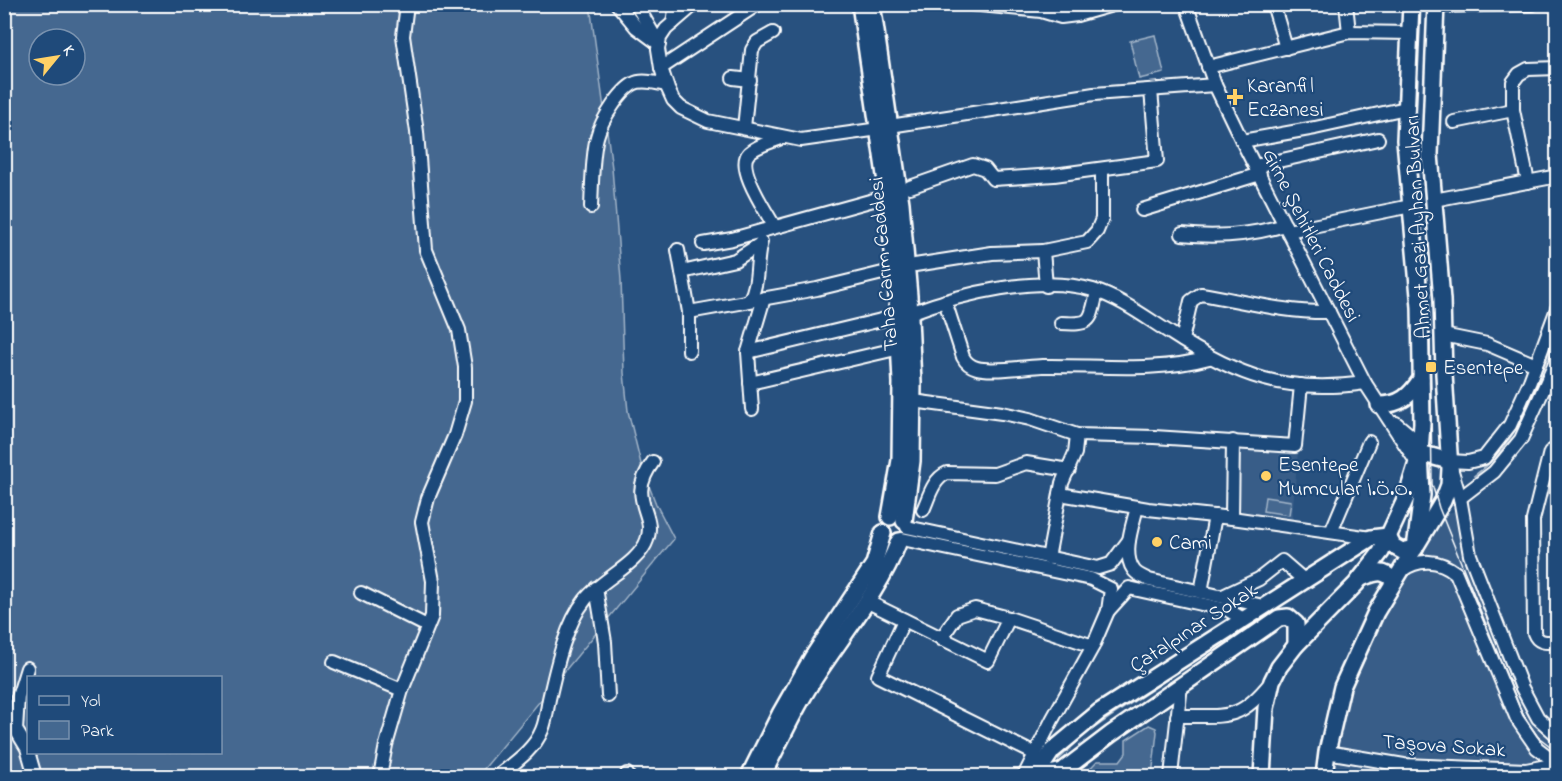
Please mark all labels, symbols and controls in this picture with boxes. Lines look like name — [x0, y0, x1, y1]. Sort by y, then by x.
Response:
north arrow — [27, 27, 87, 87]
text: K — [56, 41, 81, 61]
place label: Karanfil Eczanesi — [1247, 72, 1323, 126]
marker: Karanfil Eczanesi — [1228, 90, 1242, 104]
street label: Ahmet Gazi Ayhan Bulvarı — [1398, 114, 1442, 340]
street label: Girne Şehitleri Caddesi — [1253, 144, 1367, 328]
street label: Taha Carım Caddesi — [862, 175, 908, 352]
place label: Esentepe — [1443, 354, 1524, 384]
marker: Esentepe — [1424, 360, 1438, 374]
place label: Esentepe Mumcular İ.Ö.O. — [1278, 451, 1412, 505]
marker: Esentepe Mumcular İ.Ö.O. — [1259, 469, 1273, 483]
place label: Cami — [1169, 529, 1212, 559]
marker: Cami — [1150, 535, 1164, 549]
street label: Çatalpınar Sokak — [1124, 576, 1265, 681]
legend — [27, 676, 222, 754]
text: Yol — [81, 689, 101, 715]
text: Park — [81, 719, 114, 745]
street label: Taşova Sokak — [1381, 728, 1507, 766]

